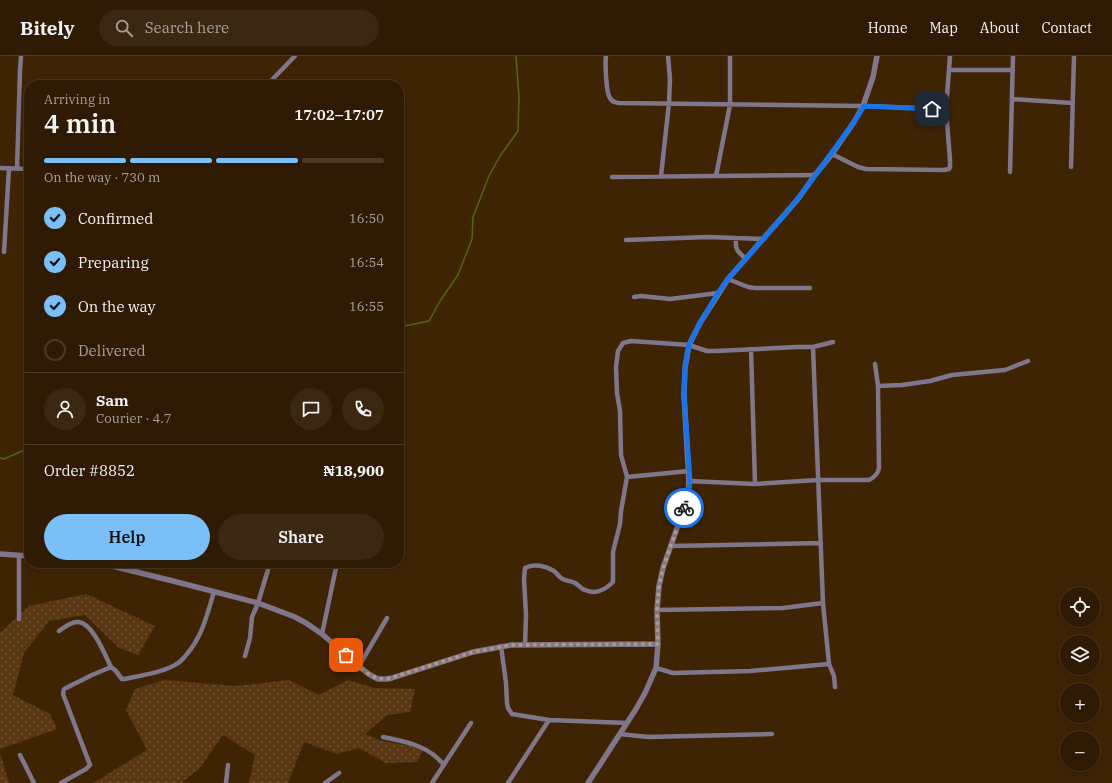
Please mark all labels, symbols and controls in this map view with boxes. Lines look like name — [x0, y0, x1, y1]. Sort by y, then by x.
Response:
search box — [99, 10, 379, 46]
text: Bitely — [20, 16, 75, 40]
icon: search — [113, 17, 135, 39]
text: Search here — [145, 18, 229, 37]
text: Home — [868, 19, 907, 37]
text: Map — [929, 19, 958, 37]
text: About — [980, 19, 1019, 37]
text: Contact — [1041, 19, 1092, 37]
text: Arriving in — [44, 91, 110, 108]
pin — [915, 92, 949, 126]
icon: home — [921, 98, 943, 120]
text: 17:02–17:07 — [294, 105, 384, 124]
text: 4 min — [44, 106, 116, 140]
text: On the way · 730 m — [44, 169, 160, 186]
icon: check — [44, 207, 66, 229]
text: Confirmed — [78, 209, 153, 228]
text: 16:50 — [349, 210, 384, 227]
icon: check — [44, 251, 66, 273]
text: Preparing — [78, 253, 149, 272]
text: 16:54 — [349, 254, 384, 271]
icon: check — [44, 295, 66, 317]
text: On the way — [78, 297, 156, 316]
text: 16:55 — [349, 298, 384, 315]
text: Delivered — [78, 341, 146, 360]
button: person — [44, 388, 86, 430]
button: chat — [290, 388, 332, 430]
button: phone — [342, 388, 384, 430]
text: Sam — [96, 391, 129, 410]
text: Courier · 4.7 — [96, 410, 172, 427]
text: Order #8852 — [44, 461, 135, 480]
text: ₦18,900 — [323, 461, 384, 480]
courier — [664, 488, 704, 528]
icon: bike — [673, 497, 695, 519]
button: Help — [44, 514, 210, 560]
button: Share — [218, 514, 384, 560]
map controls — [1060, 587, 1100, 771]
button: locate — [1060, 587, 1100, 627]
button: layers — [1060, 635, 1100, 675]
pin — [329, 638, 363, 672]
icon: bag — [335, 644, 357, 666]
button: + — [1060, 683, 1100, 723]
button: − — [1060, 731, 1100, 771]

